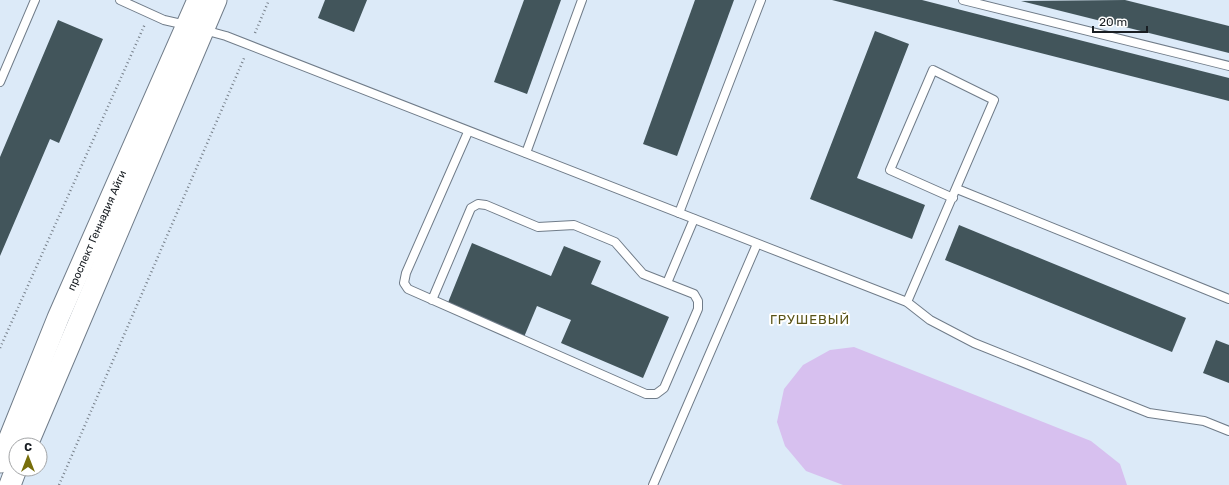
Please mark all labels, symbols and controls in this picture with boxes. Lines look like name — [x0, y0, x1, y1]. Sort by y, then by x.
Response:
scale bar — [1093, 8, 1147, 34]
text: 20 m — [1099, 15, 1127, 29]
street label: проспект Геннадия Айги — [64, 168, 129, 292]
district label: ГРУШЕВЫЙ — [770, 312, 850, 327]
north arrow — [8, 437, 48, 477]
text: С — [24, 441, 32, 454]

